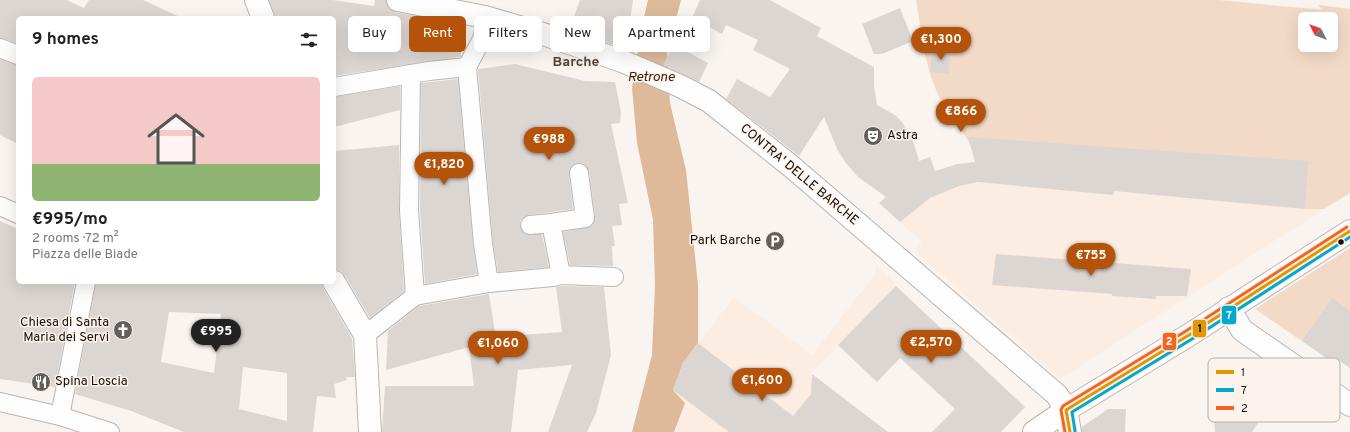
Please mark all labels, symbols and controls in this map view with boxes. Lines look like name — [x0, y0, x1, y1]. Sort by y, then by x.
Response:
north arrow — [1298, 12, 1338, 52]
map controls — [1298, 12, 1338, 52]
chip: Buy — [348, 16, 401, 52]
chip: Rent — [409, 16, 466, 52]
chip: Filters — [474, 16, 542, 52]
chip: New — [550, 16, 605, 52]
chip: Apartment — [613, 16, 710, 52]
pin: €1,300 — [908, 27, 974, 61]
text: 9 homes — [32, 29, 99, 51]
icon: filters — [298, 29, 320, 51]
text: €1,300 — [920, 32, 962, 48]
district label: Barche — [553, 54, 600, 71]
water label: Retrone — [627, 69, 675, 86]
pin: €866 — [937, 99, 985, 133]
icon: home — [140, 103, 212, 175]
text: €866 — [945, 104, 977, 120]
street label: CONTRA' DELLE BARCHE — [737, 121, 861, 229]
theatre icon: Astra — [862, 125, 884, 147]
pin: €988 — [525, 127, 573, 161]
place label: Astra — [887, 128, 918, 144]
text: €988 — [533, 132, 565, 148]
pin: €1,820 — [411, 152, 477, 186]
text: €1,820 — [423, 157, 465, 173]
text: €995/mo — [32, 209, 108, 231]
parking icon: Park Barche — [764, 230, 786, 252]
text: 2 rooms · 72 m² — [32, 231, 118, 247]
place label: Park Barche — [690, 233, 761, 249]
unlabelled marker — [1336, 237, 1346, 247]
pin: €755 — [1067, 243, 1115, 277]
text: Piazza delle Biade — [32, 247, 138, 263]
text: €755 — [1076, 248, 1106, 264]
line badge: 7 — [1221, 305, 1237, 325]
text: 7 — [1226, 309, 1232, 323]
place label: Chiesa di Santa Maria dei Servi — [20, 315, 109, 346]
church icon: Chiesa di Santa Maria dei Servi — [112, 319, 134, 341]
pin: €995 — [192, 319, 240, 353]
line badge: 1 — [1192, 319, 1207, 338]
text: 1 — [1198, 322, 1202, 336]
text: €995 — [200, 324, 232, 340]
pin: €2,570 — [898, 330, 964, 364]
pin: €1,060 — [465, 331, 531, 365]
line badge: 2 — [1162, 332, 1177, 351]
text: €2,570 — [910, 335, 952, 351]
text: 2 — [1166, 335, 1172, 349]
text: €1,060 — [477, 336, 519, 352]
legend — [1208, 358, 1340, 422]
text: 1 — [1241, 366, 1245, 380]
pin: €1,600 — [729, 368, 795, 402]
restaurant icon: Spina Loscia — [30, 371, 52, 393]
text: €1,600 — [741, 373, 783, 389]
place label: Spina Loscia — [55, 374, 128, 390]
text: 7 — [1241, 384, 1247, 398]
text: 2 — [1241, 402, 1248, 416]

